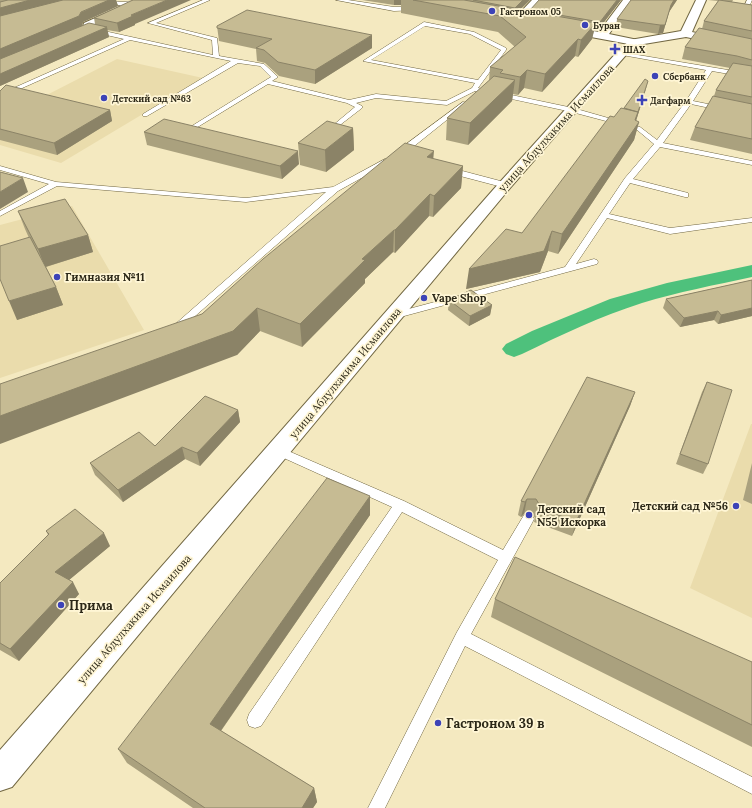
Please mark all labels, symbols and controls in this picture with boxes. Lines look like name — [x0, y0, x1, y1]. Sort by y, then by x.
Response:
marker: Гастроном 05 — [487, 6, 497, 16]
place label: Гастроном 05 — [500, 6, 561, 17]
marker: Буран — [580, 20, 590, 30]
place label: Буран — [593, 20, 620, 31]
marker: ШАХ — [610, 44, 620, 54]
place label: ШАХ — [623, 44, 646, 55]
street label: улица Абдулхакима Исмаилова — [495, 61, 617, 195]
marker: Сбербанк — [650, 71, 660, 81]
place label: Сбербанк — [663, 71, 706, 82]
marker: Детский сад №63 — [99, 93, 109, 103]
place label: Детский сад №63 — [112, 93, 191, 104]
marker: Дагфарм — [637, 95, 647, 105]
place label: Дагфарм — [650, 95, 690, 106]
place label: Гимназия №11 — [65, 270, 145, 284]
marker: Гимназия №11 — [52, 272, 62, 282]
place label: Vape Shop — [432, 291, 487, 305]
marker: Vape Shop — [419, 293, 429, 303]
street label: улица Абдулхакима Исмаилова — [286, 304, 404, 441]
place label: Детский сад №56 — [632, 499, 728, 513]
marker: Детский сад №56 — [731, 501, 741, 511]
place label: Детский сад N55 Искорка — [537, 502, 606, 529]
marker: Детский сад N55 Искорка — [524, 510, 534, 520]
street label: улица Абдулхакима Исмаилова — [74, 551, 194, 686]
place label: Прима — [69, 597, 113, 614]
marker: Прима — [56, 600, 66, 610]
place label: Гастроном 39 в — [446, 715, 545, 732]
marker: Гастроном 39 в — [433, 718, 443, 728]

